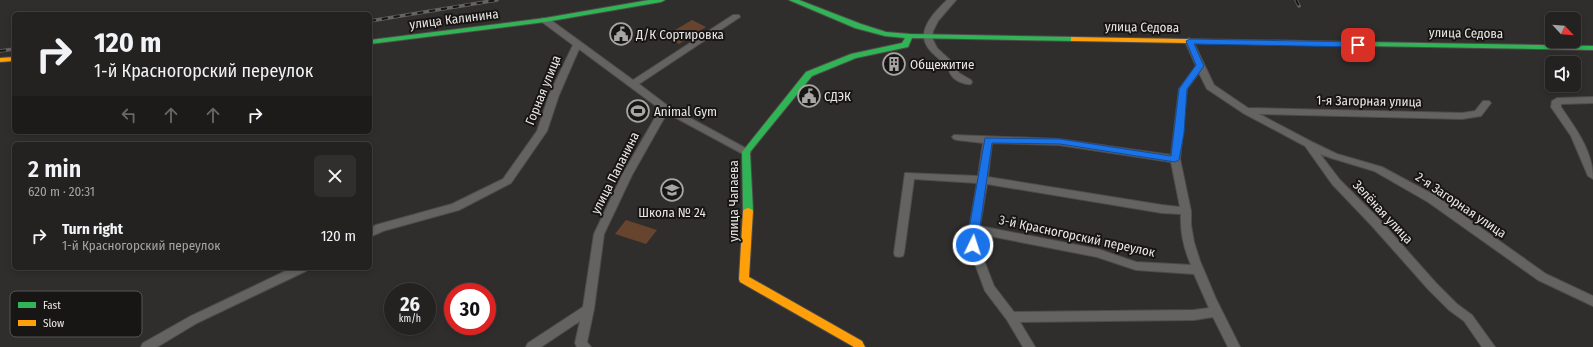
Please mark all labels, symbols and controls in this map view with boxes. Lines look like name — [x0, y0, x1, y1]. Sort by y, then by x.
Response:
street label: улица Калинина — [409, 6, 499, 32]
north arrow — [1545, 12, 1581, 48]
map controls — [1545, 12, 1581, 92]
street label: улица Седова — [1105, 19, 1179, 35]
public building icon: Д/К Сортировка — [608, 21, 634, 47]
street label: улица Седова — [1429, 25, 1503, 41]
text: 120 m — [94, 26, 161, 59]
place label: Д/К Сортировка — [635, 27, 724, 42]
icon: right — [28, 28, 80, 80]
pin — [1341, 28, 1375, 62]
icon: arrive — [1347, 34, 1369, 56]
building icon: Общежитие — [881, 51, 907, 77]
street label: Горная улица — [522, 53, 564, 127]
button: sound — [1545, 56, 1581, 92]
place label: Общежитие — [910, 57, 974, 72]
text: 1-й Красногорский переулок — [94, 60, 313, 82]
public building icon: СДЭК — [796, 83, 822, 109]
place label: СДЭК — [824, 89, 851, 104]
street label: 1-я Загорная улица — [1316, 93, 1422, 109]
sports icon: Animal Gym — [625, 98, 651, 124]
icon: left — [118, 104, 140, 126]
icon: ahead — [160, 104, 182, 126]
icon: ahead — [202, 104, 224, 126]
icon: right — [244, 104, 266, 126]
place label: Animal Gym — [654, 104, 717, 119]
street label: улица Папанина — [588, 129, 642, 217]
text: 2 min — [28, 155, 81, 183]
button: close — [314, 155, 356, 197]
street label: улица Чапаева — [726, 160, 741, 242]
street label: 2-я Загорная улица — [1413, 169, 1509, 241]
school or university icon: Школа № 24 — [659, 177, 685, 203]
street label: Зелёная улица — [1350, 177, 1416, 247]
text: 620 m · 20:31 — [28, 184, 95, 199]
place label: Школа № 24 — [638, 205, 706, 220]
street label: 3-й Красногорский переулок — [998, 212, 1156, 260]
text: Turn right — [62, 220, 123, 238]
position arrow — [952, 224, 994, 266]
icon: right — [28, 225, 50, 247]
text: 120 m — [321, 227, 356, 245]
text: 1-й Красногорский переулок — [62, 238, 220, 253]
speed limit sign: 30 — [444, 283, 496, 335]
legend — [10, 291, 142, 337]
text: 26 — [400, 292, 420, 316]
text: Fast — [43, 299, 61, 312]
text: km/h — [399, 313, 421, 325]
text: Slow — [43, 317, 64, 330]

